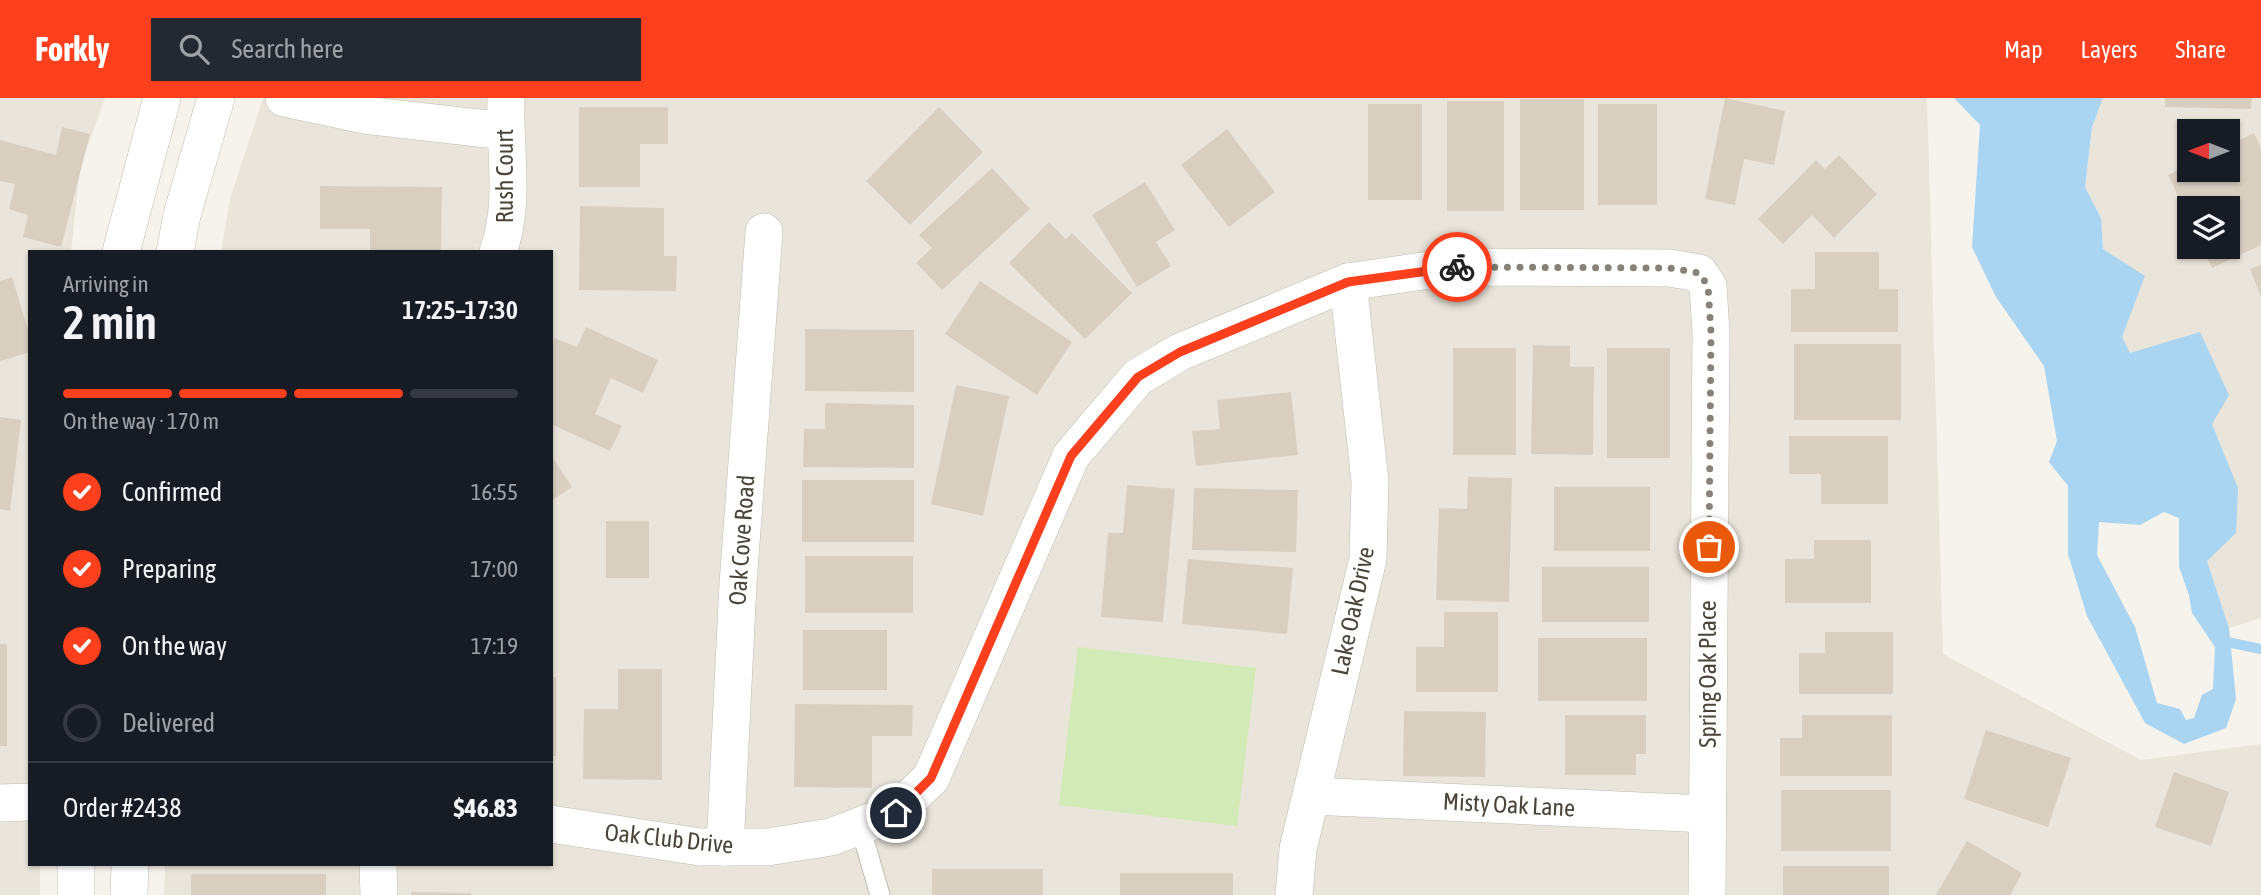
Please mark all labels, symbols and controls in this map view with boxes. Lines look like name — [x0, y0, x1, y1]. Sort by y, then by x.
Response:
search box — [151, 18, 641, 81]
text: Forkly — [35, 30, 109, 68]
icon: search — [175, 30, 213, 68]
text: Search here — [231, 34, 344, 64]
text: Map — [2004, 36, 2043, 63]
text: Layers — [2081, 36, 2137, 63]
text: Share — [2175, 36, 2226, 63]
north arrow — [2177, 119, 2240, 182]
map controls — [2177, 119, 2240, 259]
street label: Rush Court — [491, 129, 518, 223]
button: layers — [2177, 196, 2240, 259]
courier — [1422, 232, 1492, 302]
icon: bike — [1438, 248, 1476, 286]
text: Arriving in — [63, 271, 149, 297]
text: 17:25–17:30 — [402, 295, 518, 325]
text: 2 min — [63, 296, 157, 349]
text: On the way · 170 m — [63, 408, 219, 434]
icon: check — [63, 473, 101, 511]
street label: Oak Cove Road — [723, 474, 760, 606]
text: Confirmed — [122, 477, 222, 507]
text: 16:55 — [471, 479, 518, 505]
pin — [1679, 517, 1739, 577]
icon: bag — [1690, 528, 1728, 566]
street label: Lake Oak Drive — [1326, 544, 1379, 677]
icon: check — [63, 550, 101, 588]
text: Preparing — [122, 554, 216, 584]
text: 17:00 — [470, 556, 518, 582]
street label: Spring Oak Place — [1694, 600, 1721, 748]
icon: check — [63, 627, 101, 665]
text: On the way — [122, 631, 227, 661]
text: 17:19 — [471, 633, 518, 659]
text: Delivered — [122, 708, 215, 738]
pin — [866, 783, 926, 843]
street label: Misty Oak Lane — [1442, 788, 1576, 821]
text: Order #2438 — [63, 793, 182, 823]
text: $46.83 — [454, 793, 518, 823]
icon: home — [877, 794, 915, 832]
street label: Oak Club Drive — [603, 818, 735, 859]

